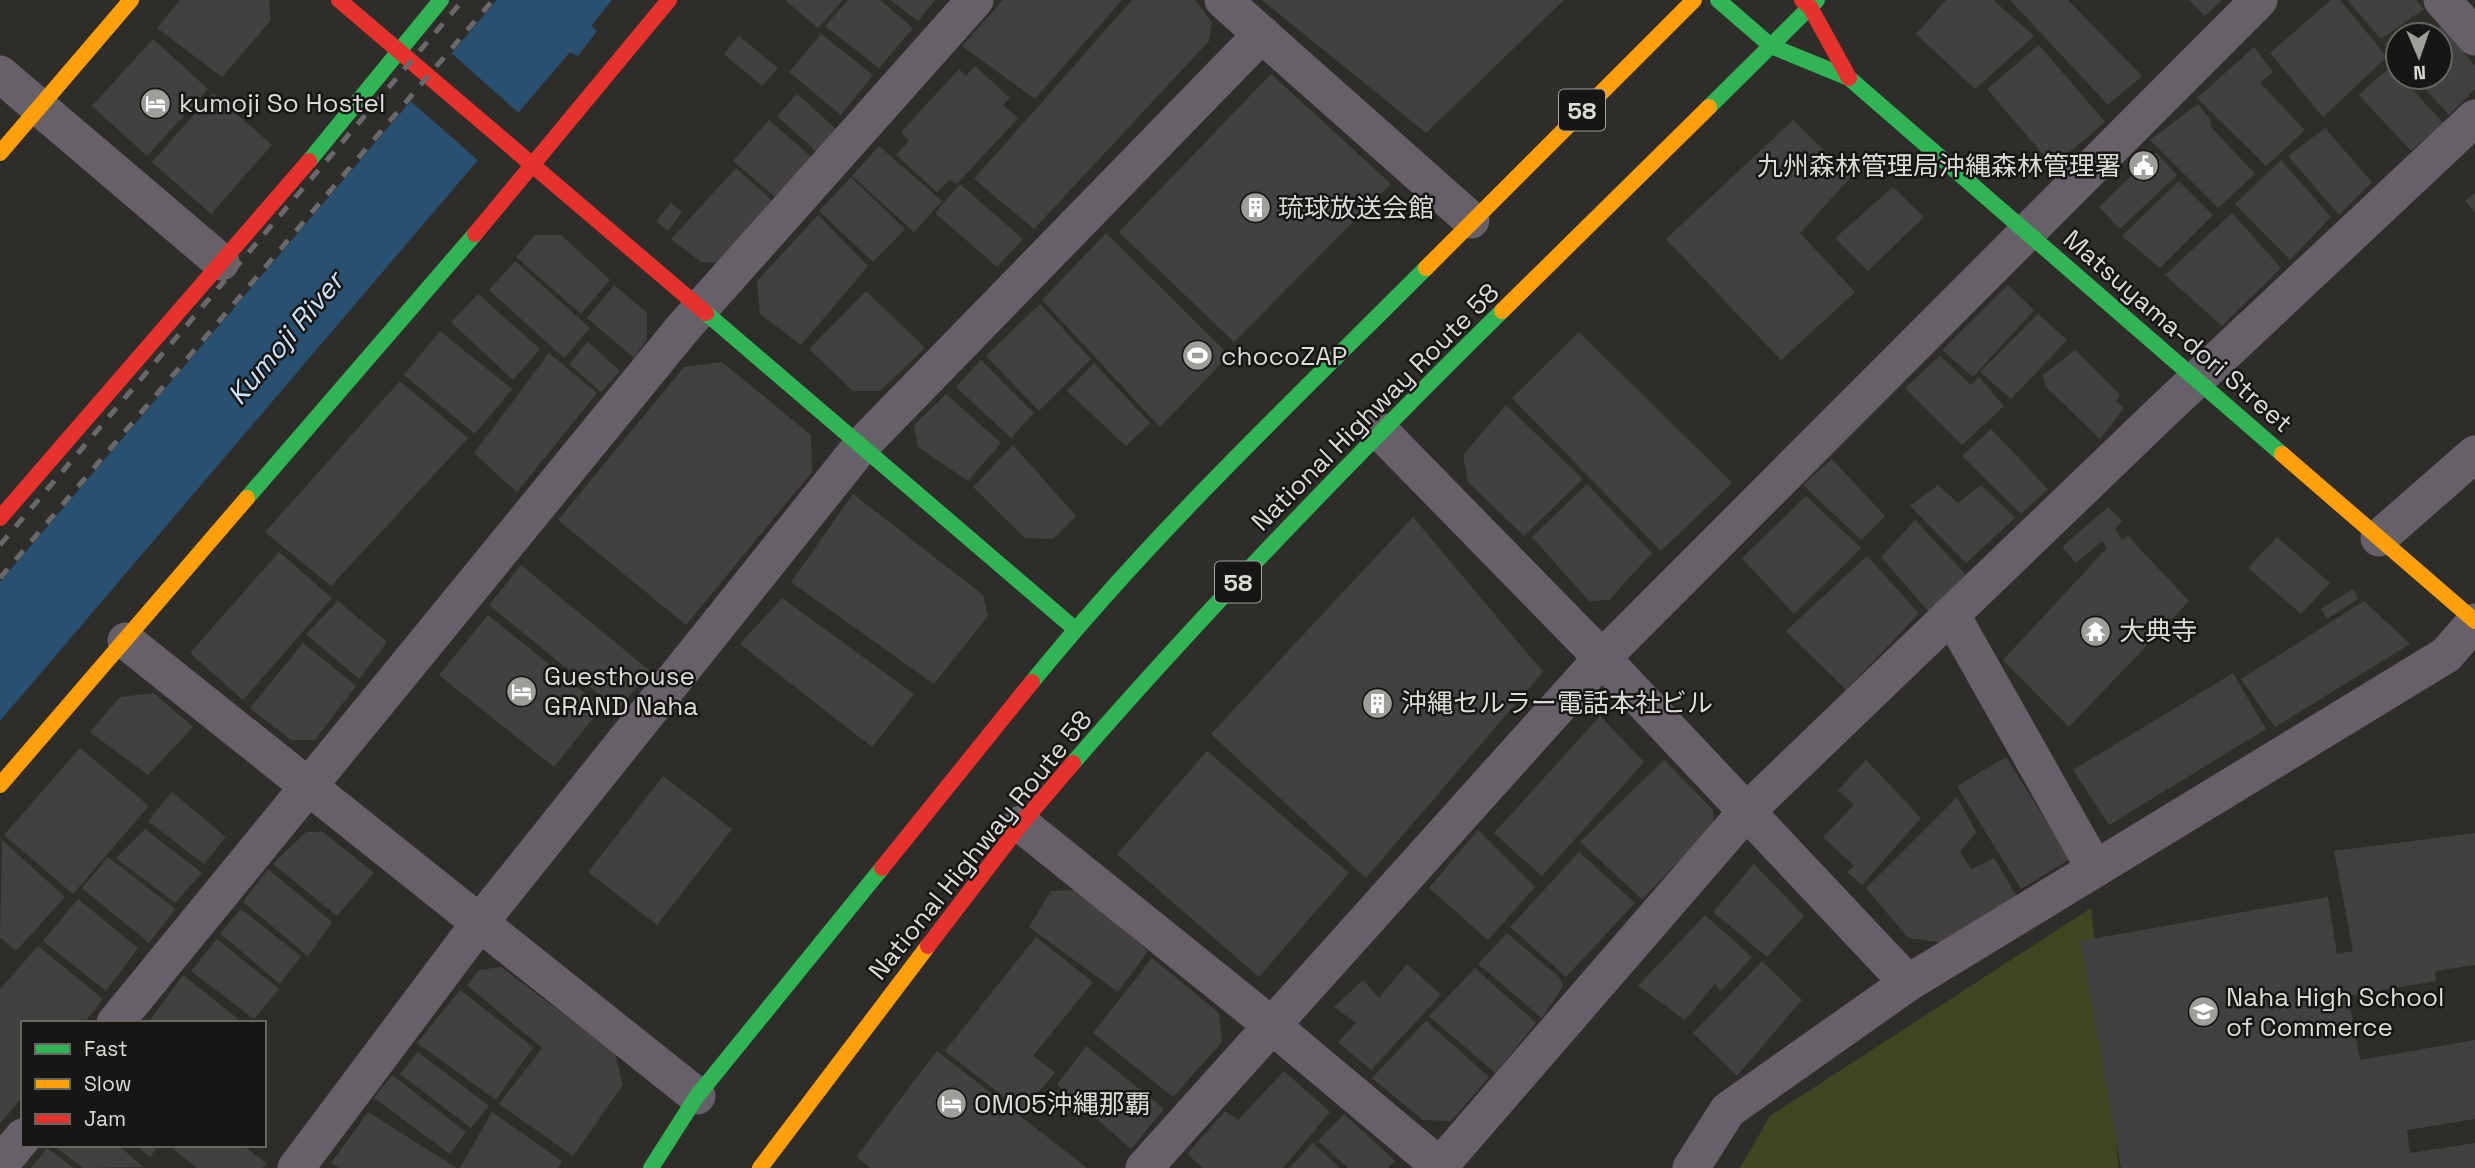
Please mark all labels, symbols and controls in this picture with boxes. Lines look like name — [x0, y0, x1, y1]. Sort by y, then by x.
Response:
north arrow — [2384, 21, 2454, 91]
text: N — [2413, 60, 2426, 85]
hotel icon: kumoji So Hostel — [139, 86, 173, 120]
place label: kumoji So Hostel — [179, 86, 385, 120]
road number: 58 — [1559, 90, 1605, 130]
place label: 九州森林管理局沖縄森林管理署 — [1757, 149, 2121, 183]
public building icon: 九州森林管理局沖縄森林管理署 — [2127, 149, 2161, 183]
building icon: 琉球放送会館 — [1238, 191, 1272, 225]
place label: 琉球放送会館 — [1278, 191, 1434, 225]
street label: Matsuyama-dori Street — [2056, 222, 2300, 440]
water label: Kumoji River — [219, 262, 353, 412]
street label: National Highway Route 58 — [1244, 276, 1506, 538]
sports icon: chocoZAP — [1181, 339, 1215, 373]
place label: chocoZAP — [1221, 339, 1347, 373]
road number: 58 — [1215, 562, 1261, 602]
temple icon: 大典寺 — [2079, 614, 2113, 648]
place label: 大典寺 — [2119, 614, 2197, 648]
place label: Guesthouse GRAND Naha — [544, 659, 698, 723]
hotel icon: Guesthouse GRAND Naha — [504, 674, 538, 708]
building icon: 沖縄セルラー電話本社ビル — [1361, 686, 1395, 720]
place label: 沖縄セルラー電話本社ビル — [1401, 686, 1713, 720]
street label: National Highway Route 58 — [861, 703, 1099, 987]
place label: Naha High School of Commerce — [2226, 980, 2444, 1044]
school or university icon: Naha High School of Commerce — [2186, 995, 2220, 1029]
legend — [21, 1021, 266, 1147]
text: Fast — [84, 1035, 128, 1062]
text: Slow — [84, 1070, 132, 1097]
hotel icon: OMO5沖縄那覇 — [934, 1087, 968, 1121]
place label: OMO5沖縄那覇 — [974, 1087, 1151, 1121]
text: Jam — [84, 1105, 126, 1132]

